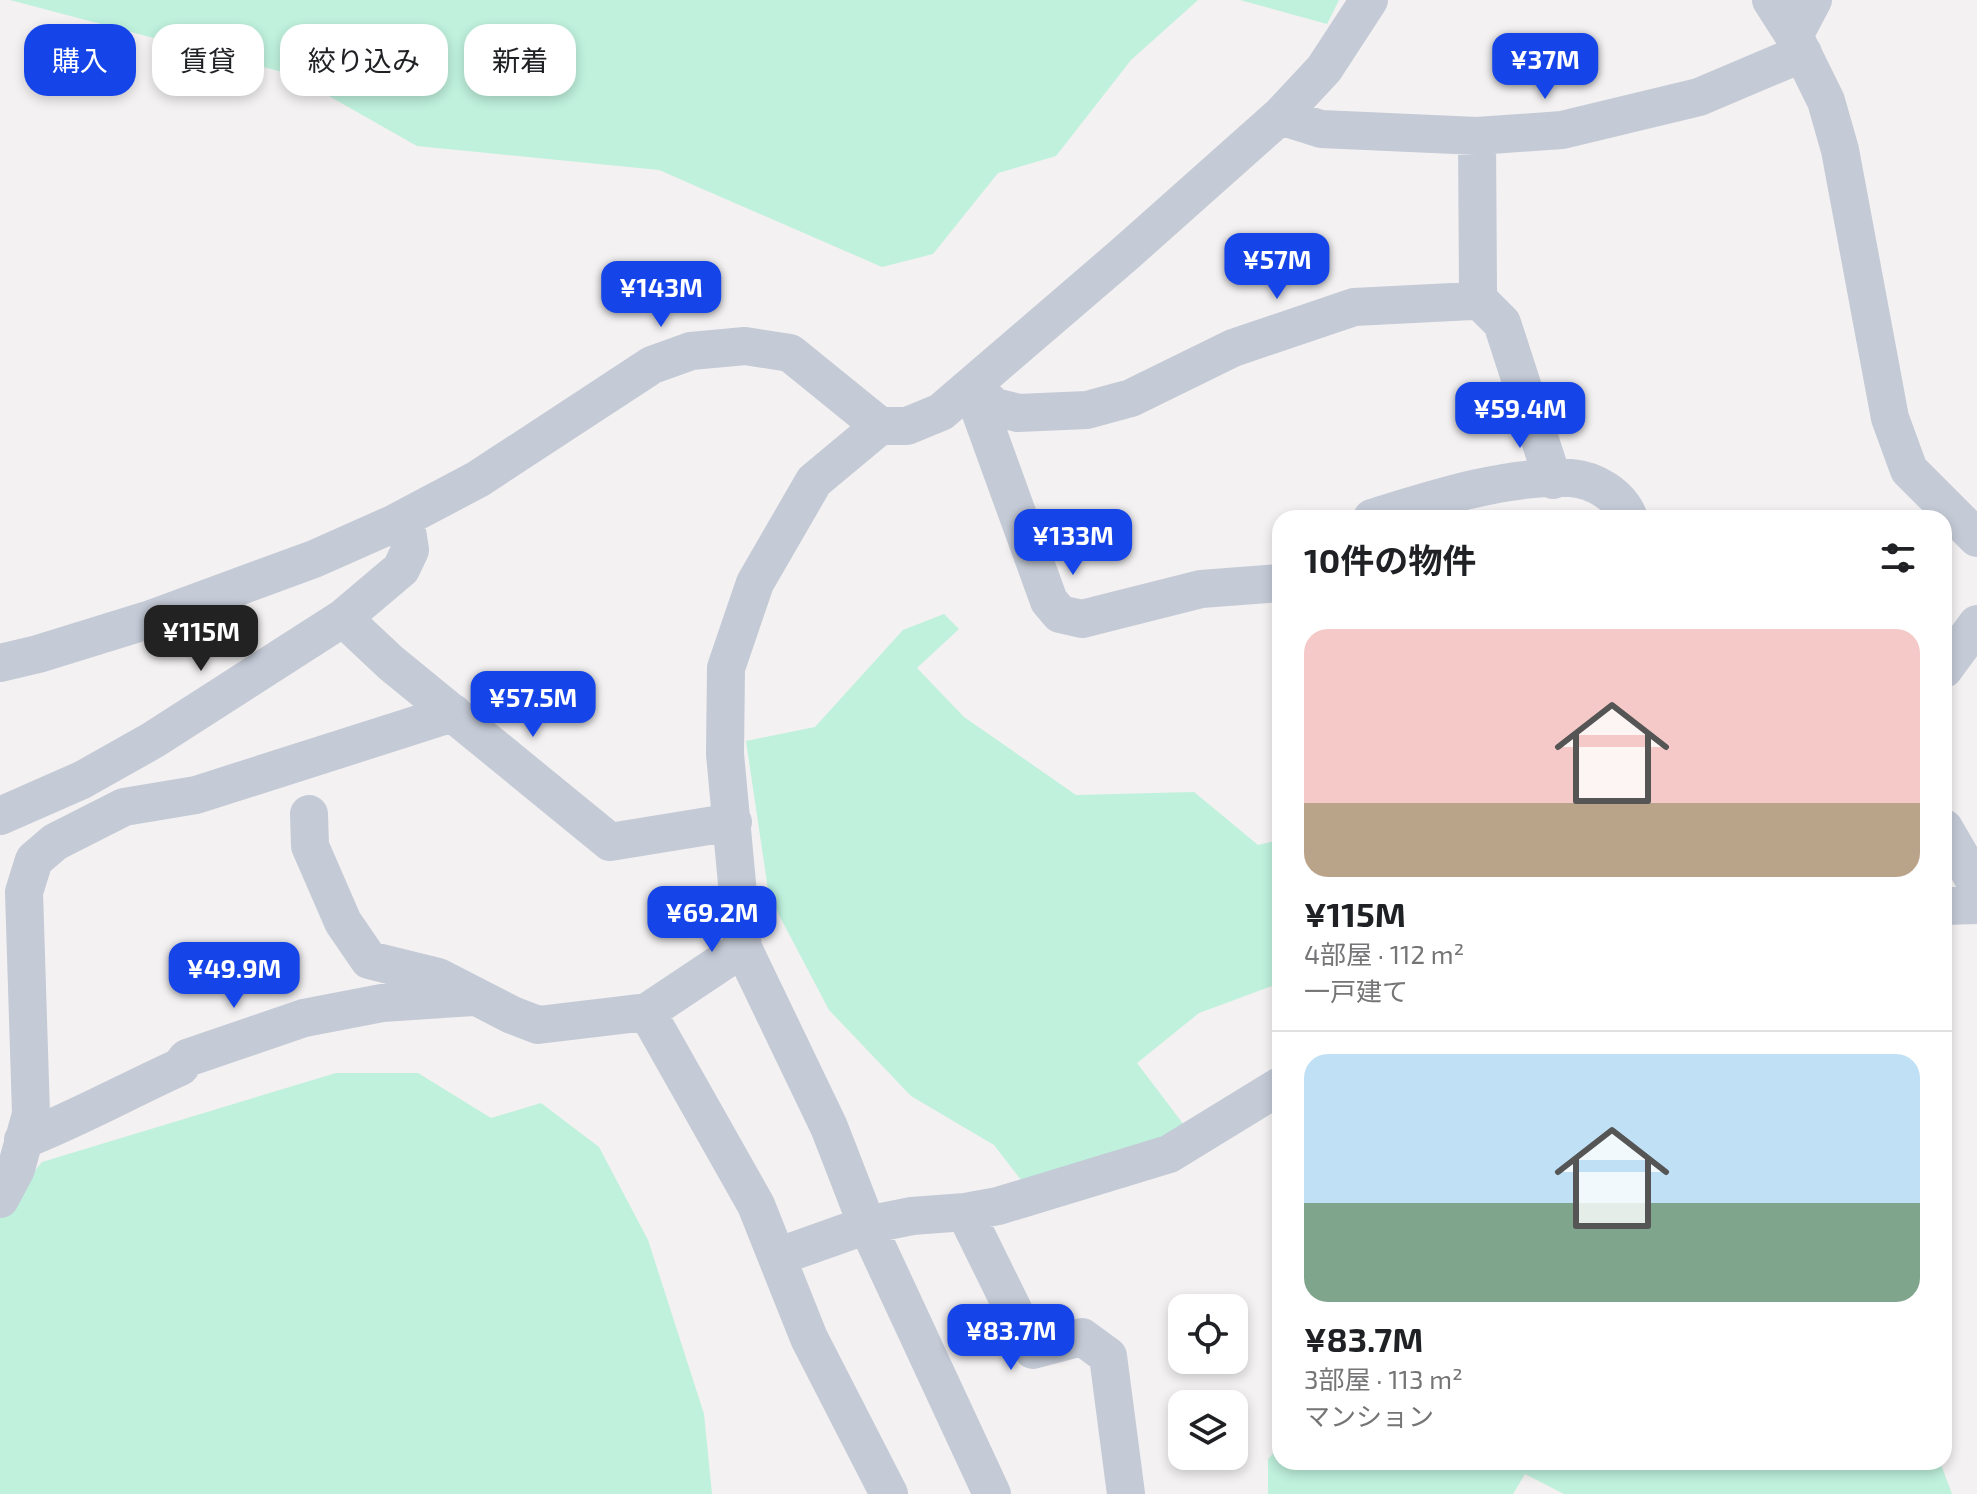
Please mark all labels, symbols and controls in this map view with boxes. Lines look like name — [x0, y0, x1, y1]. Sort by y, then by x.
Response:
chip: 購入 — [24, 24, 136, 96]
chip: 賃貸 — [152, 24, 264, 96]
chip: 絞り込み — [280, 24, 448, 96]
chip: 新着 — [464, 24, 576, 96]
pin: ¥37M — [1498, 33, 1592, 101]
text: ¥37M — [1510, 43, 1580, 74]
pin: ¥57M — [1230, 233, 1324, 301]
text: ¥57M — [1242, 243, 1312, 274]
pin: ¥143M — [605, 261, 717, 329]
text: ¥143M — [619, 271, 703, 302]
pin: ¥59.4M — [1455, 382, 1585, 450]
text: ¥59.4M — [1473, 392, 1567, 423]
pin: ¥133M — [1017, 509, 1129, 577]
text: ¥133M — [1032, 519, 1114, 550]
icon: filters — [1876, 536, 1920, 580]
text: 10件の物件 — [1304, 539, 1476, 580]
pin: ¥115M — [145, 605, 257, 673]
text: ¥115M — [162, 615, 240, 646]
pin: ¥57.5M — [468, 671, 598, 739]
text: ¥57.5M — [489, 681, 577, 712]
icon: home — [1540, 681, 1684, 825]
pin: ¥69.2M — [647, 886, 777, 954]
text: ¥115M — [1304, 893, 1406, 934]
text: ¥69.2M — [665, 896, 759, 927]
text: 4部屋 · 112 m² — [1304, 938, 1464, 969]
pin: ¥49.9M — [169, 942, 299, 1010]
text: ¥49.9M — [187, 952, 281, 983]
text: 一戸建て — [1304, 975, 1408, 1006]
icon: home — [1540, 1106, 1684, 1250]
map controls — [1168, 1294, 1248, 1470]
button: locate — [1168, 1294, 1248, 1374]
pin: ¥83.7M — [946, 1304, 1076, 1372]
text: ¥83.7M — [965, 1314, 1057, 1345]
text: ¥83.7M — [1304, 1318, 1423, 1359]
text: 3部屋 · 113 m² — [1304, 1363, 1463, 1394]
button: layers — [1168, 1390, 1248, 1470]
text: マンション — [1304, 1400, 1434, 1431]

